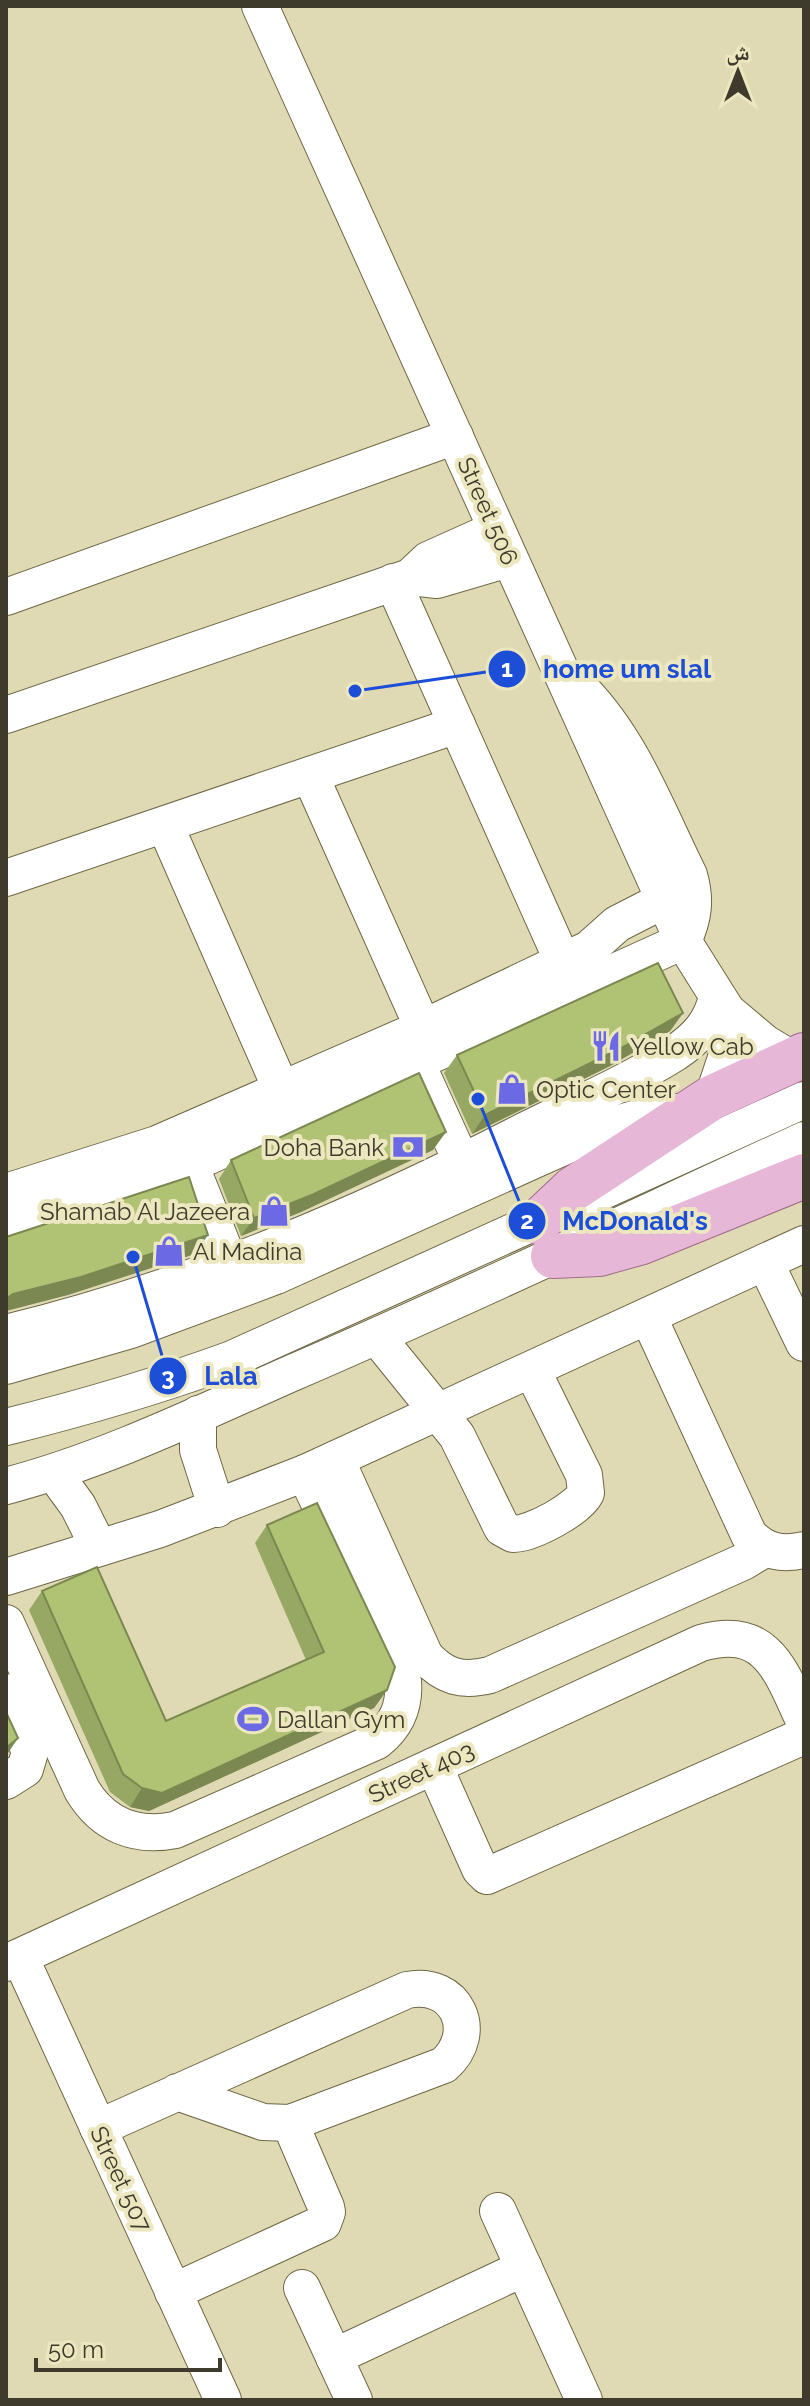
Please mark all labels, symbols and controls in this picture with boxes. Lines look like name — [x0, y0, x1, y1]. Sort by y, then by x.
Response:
north arrow — [698, 32, 778, 112]
text: ش — [726, 39, 750, 66]
street label: Street 506 — [451, 453, 525, 569]
callout: home um slal — [487, 644, 727, 694]
text: 1 — [501, 654, 513, 683]
text: home um slal — [543, 654, 712, 684]
restaurant icon: Yellow Cab — [589, 1029, 623, 1063]
place label: Yellow Cab — [630, 1032, 754, 1061]
shop icon: Optic Center — [495, 1072, 529, 1106]
place label: Optic Center — [536, 1075, 676, 1104]
bank icon: Doha Bank — [391, 1130, 425, 1164]
place label: Doha Bank — [264, 1133, 384, 1162]
shop icon: Shamab Al Jazeera — [257, 1194, 291, 1228]
callout: McDonald's — [507, 1196, 724, 1246]
place label: Shamab Al Jazeera — [40, 1197, 250, 1226]
text: 2 — [520, 1206, 534, 1235]
text: McDonald's — [562, 1206, 708, 1236]
shop icon: Al Madina — [152, 1234, 186, 1268]
place label: Al Madina — [193, 1237, 302, 1266]
callout: Lala — [148, 1351, 273, 1401]
text: Lala — [204, 1361, 258, 1391]
text: 3 — [161, 1362, 175, 1391]
sports icon: Dallan Gym — [236, 1702, 270, 1736]
place label: Dallan Gym — [277, 1705, 405, 1734]
street label: Street 403 — [364, 1735, 478, 1809]
street label: Street 507 — [84, 2122, 158, 2237]
scale bar — [36, 2322, 220, 2372]
text: 50 m — [48, 2335, 104, 2364]

